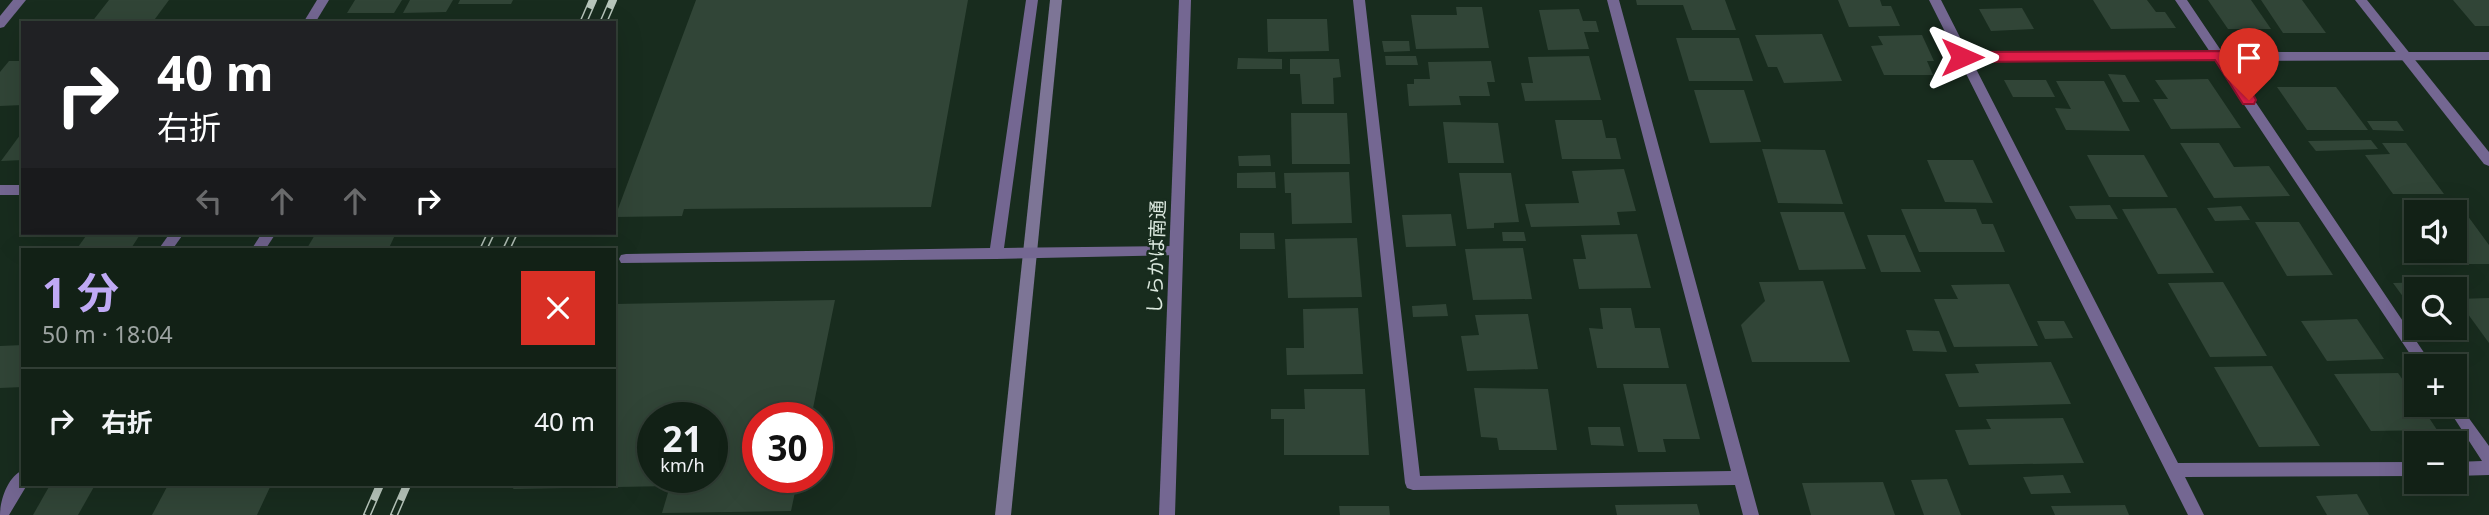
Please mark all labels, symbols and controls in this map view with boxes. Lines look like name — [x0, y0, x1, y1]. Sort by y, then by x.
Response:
position arrow — [1925, 20, 1999, 94]
pin — [2219, 28, 2279, 100]
text: 40 m — [157, 39, 274, 105]
icon: arrive — [2230, 39, 2268, 77]
icon: right — [42, 49, 133, 140]
text: 右折 — [157, 105, 221, 148]
icon: left — [190, 182, 228, 220]
icon: ahead — [263, 182, 301, 220]
icon: ahead — [336, 182, 374, 220]
icon: right — [409, 182, 447, 220]
street label: しらかば南通 — [1141, 200, 1171, 314]
map controls — [2404, 200, 2467, 494]
button: sound — [2404, 200, 2467, 263]
text: 1 分 — [42, 263, 119, 320]
button: close — [521, 271, 595, 345]
button: search — [2404, 277, 2467, 340]
text: 50 m · 18:04 — [42, 318, 173, 350]
button: + — [2404, 354, 2467, 417]
icon: right — [42, 402, 80, 440]
speed limit sign: 30 — [742, 402, 833, 493]
text: 40 m — [534, 403, 595, 439]
text: 右折 — [101, 404, 153, 440]
text: 21 — [662, 415, 703, 462]
button: − — [2404, 431, 2467, 494]
text: km/h — [660, 453, 705, 477]

